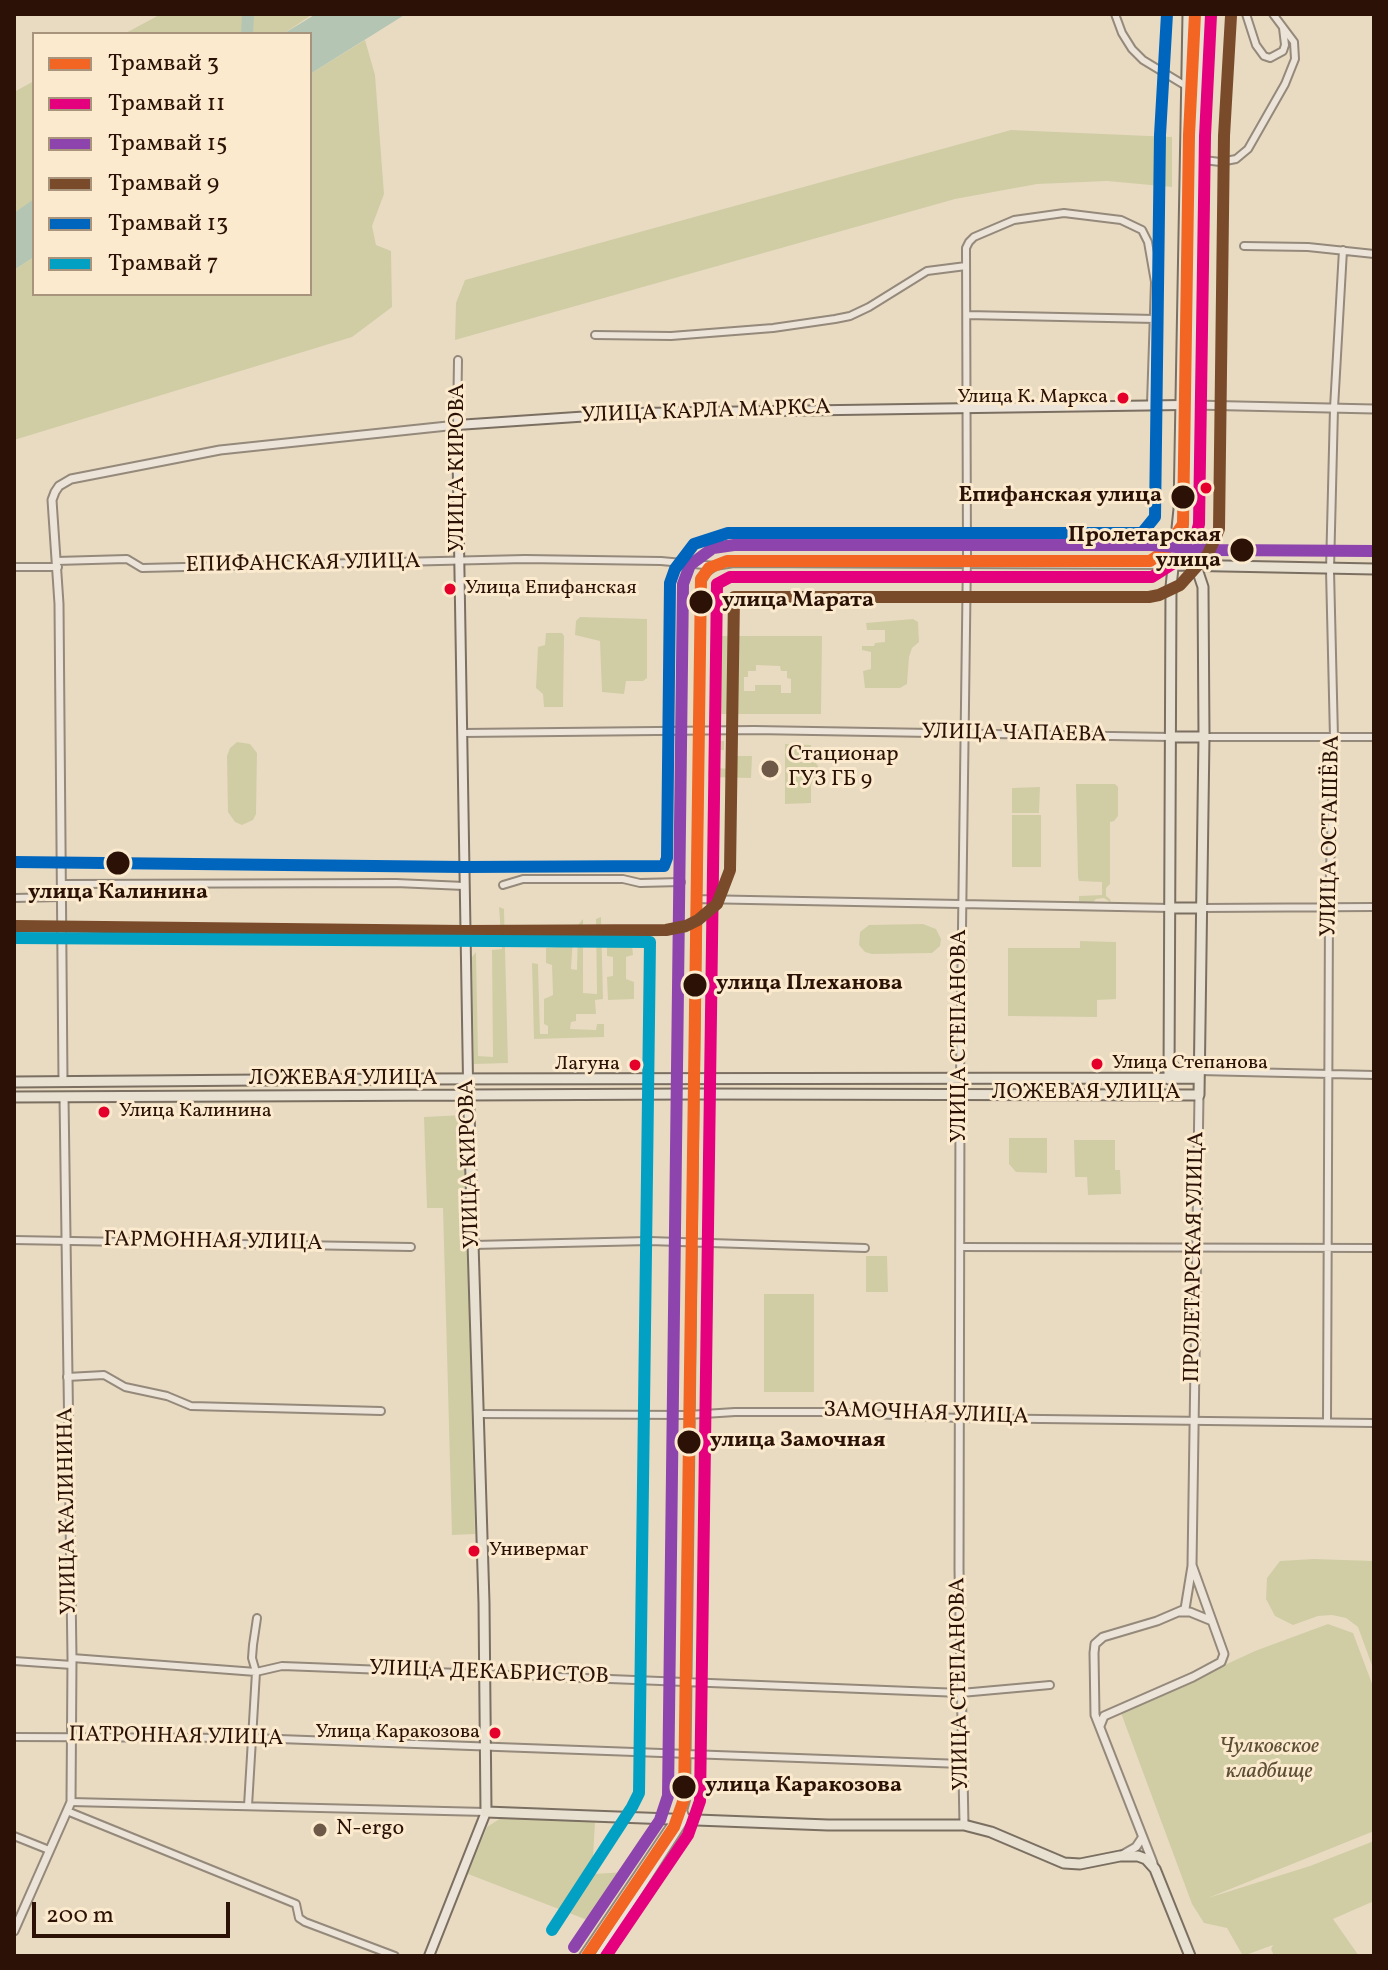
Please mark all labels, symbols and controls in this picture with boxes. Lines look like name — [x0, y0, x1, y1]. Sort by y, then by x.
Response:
legend — [32, 32, 312, 296]
text: Трамвай 3 — [108, 47, 219, 81]
text: Трамвай 11 — [108, 87, 225, 121]
text: Трамвай 15 — [108, 127, 228, 161]
text: Трамвай 9 — [108, 167, 219, 201]
text: Трамвай 13 — [108, 207, 228, 241]
text: Трамвай 7 — [108, 247, 218, 281]
street label: УЛИЦА КИРОВА — [446, 383, 472, 553]
place label: Улица К. Маркса — [957, 386, 1108, 410]
marker: Улица К. Маркса — [1115, 390, 1131, 406]
street label: УЛИЦА КАРЛА МАРКСА — [581, 395, 831, 431]
unlabelled marker — [1198, 480, 1214, 496]
marker: Епифанская улица — [1169, 483, 1197, 511]
place label: Епифанская улица — [958, 484, 1162, 510]
place label: Пролетарская улица — [1068, 524, 1221, 576]
marker: Пролетарская улица — [1228, 536, 1256, 564]
street label: ЕПИФАНСКАЯ УЛИЦА — [185, 550, 421, 580]
place label: Улица Епифанская — [465, 577, 637, 601]
marker: Улица Епифанская — [442, 581, 458, 597]
marker: улица Марата — [687, 588, 715, 616]
place label: улица Марата — [722, 589, 874, 615]
street label: УЛИЦА ЧАПАЕВА — [921, 720, 1107, 750]
street label: УЛИЦА ОСТАШЁВА — [1317, 735, 1347, 937]
place label: Стационар ГУЗ ГБ 9 — [788, 743, 899, 794]
marker: Стационар ГУЗ ГБ 9 — [759, 758, 781, 780]
marker: улица Калинина — [104, 849, 132, 877]
place label: улица Калинина — [28, 881, 208, 907]
street label: УЛИЦА СТЕПАНОВА — [948, 929, 974, 1143]
marker: улица Плеханова — [681, 971, 709, 999]
place label: улица Плеханова — [716, 972, 903, 998]
place label: Улица Степанова — [1112, 1052, 1268, 1076]
place label: Лагуна — [555, 1053, 620, 1077]
marker: Улица Степанова — [1089, 1056, 1105, 1072]
marker: Лагуна — [627, 1057, 643, 1073]
street label: ЛОЖЕВАЯ УЛИЦА — [249, 1067, 437, 1093]
street label: УЛИЦА КИРОВА — [455, 1079, 487, 1249]
street label: ЛОЖЕВАЯ УЛИЦА — [992, 1081, 1180, 1107]
place label: Улица Калинина — [119, 1100, 272, 1124]
marker: Улица Калинина — [96, 1104, 112, 1120]
street label: ПРОЛЕТАРСКАЯ УЛИЦА — [1181, 1131, 1211, 1383]
street label: ГАРМОННАЯ УЛИЦА — [103, 1228, 323, 1258]
street label: ЗАМОЧНАЯ УЛИЦА — [823, 1398, 1029, 1432]
street label: УЛИЦА КАЛИНИНА — [54, 1407, 84, 1615]
marker: улица Замочная — [675, 1428, 703, 1456]
place label: улица Замочная — [710, 1429, 885, 1455]
place label: Универмаг — [489, 1539, 588, 1563]
marker: Универмаг — [466, 1543, 482, 1559]
street label: УЛИЦА СТЕПАНОВА — [946, 1577, 976, 1791]
street label: УЛИЦА ДЕКАБРИСТОВ — [369, 1657, 609, 1691]
place label: Улица Каракозова — [316, 1721, 480, 1745]
street label: ПАТРОННАЯ УЛИЦА — [68, 1723, 284, 1753]
marker: Улица Каракозова — [487, 1725, 503, 1741]
park label: Чулковское кладбище — [1219, 1735, 1319, 1786]
marker: улица Каракозова — [670, 1773, 698, 1801]
place label: улица Каракозова — [705, 1774, 902, 1800]
place label: N-ergo — [336, 1817, 404, 1843]
marker: N-ergo — [311, 1821, 329, 1839]
scale bar — [36, 1886, 234, 1936]
text: 200 m — [46, 1899, 114, 1933]

